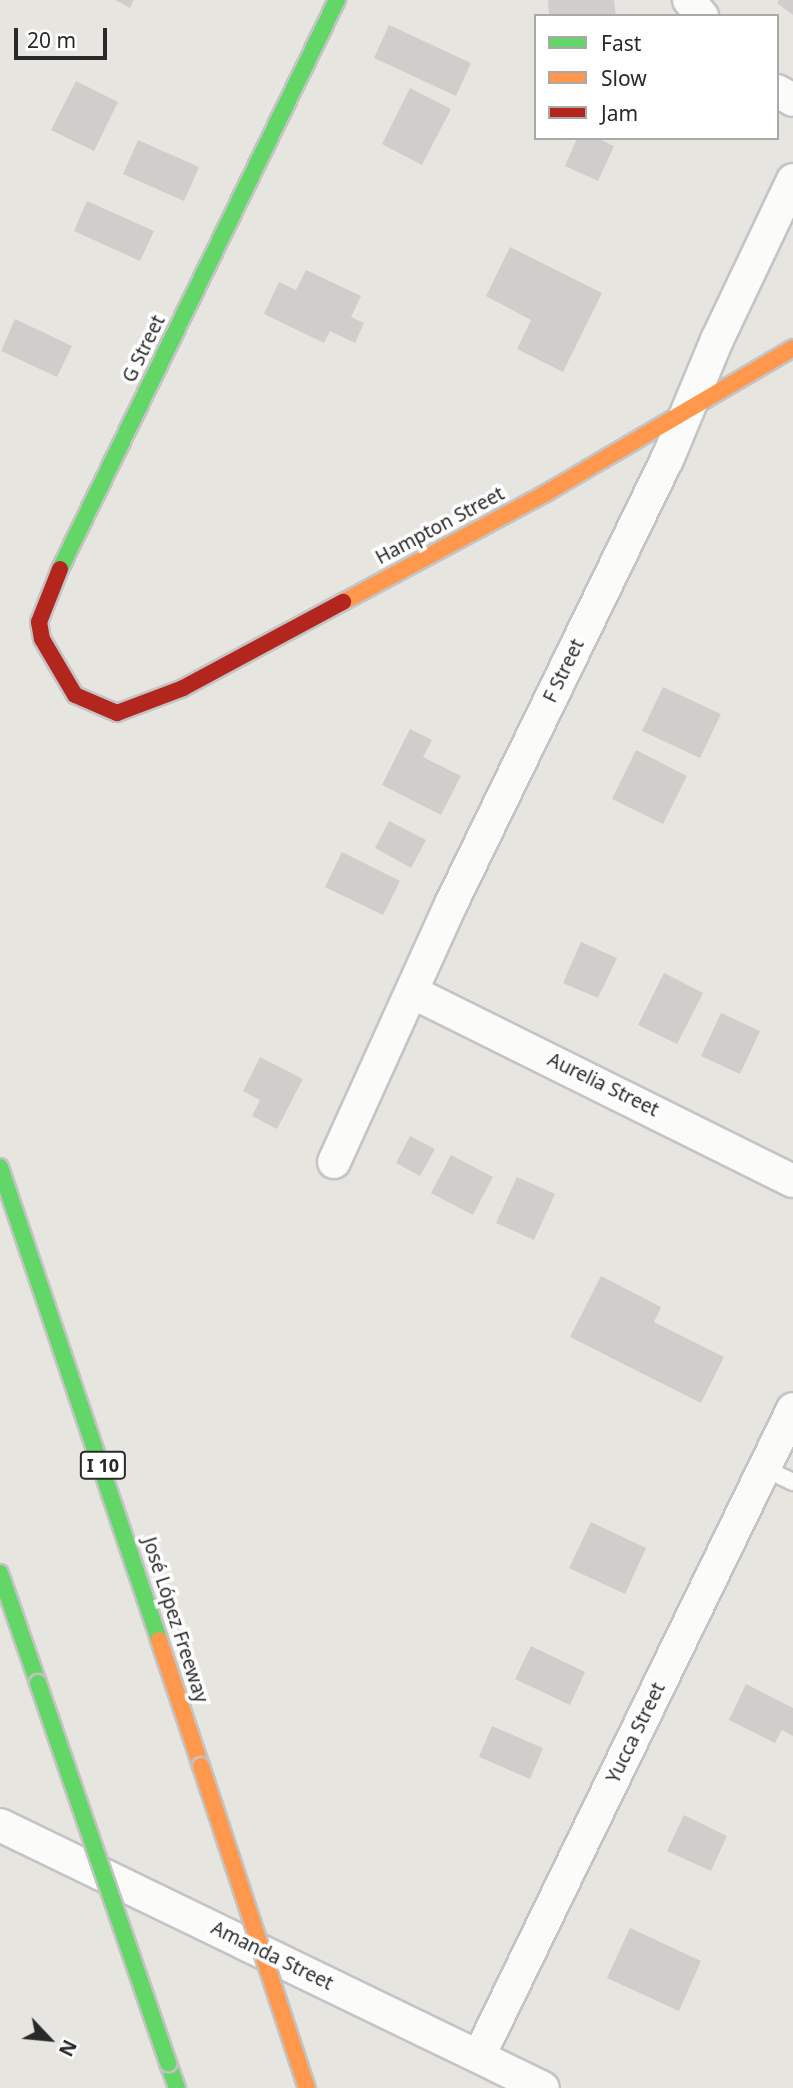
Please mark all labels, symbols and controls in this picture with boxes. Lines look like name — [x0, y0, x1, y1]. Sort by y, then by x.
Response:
scale bar — [18, 14, 110, 58]
legend — [534, 14, 779, 140]
text: 20 m — [27, 26, 76, 54]
text: Fast — [601, 29, 641, 57]
text: Slow — [601, 64, 647, 92]
text: Jam — [601, 99, 638, 127]
street label: G Street — [118, 312, 170, 386]
street label: Hampton Street — [372, 483, 508, 569]
street label: F Street — [539, 636, 589, 706]
street label: Aurelia Street — [544, 1048, 662, 1122]
road number: I 10 — [78, 1450, 128, 1480]
street label: José López Freeway — [137, 1534, 213, 1706]
street label: Yucca Street — [602, 1679, 670, 1787]
street label: Amanda Street — [207, 1917, 337, 1995]
north arrow — [14, 2004, 84, 2074]
text: N — [53, 2036, 83, 2061]

